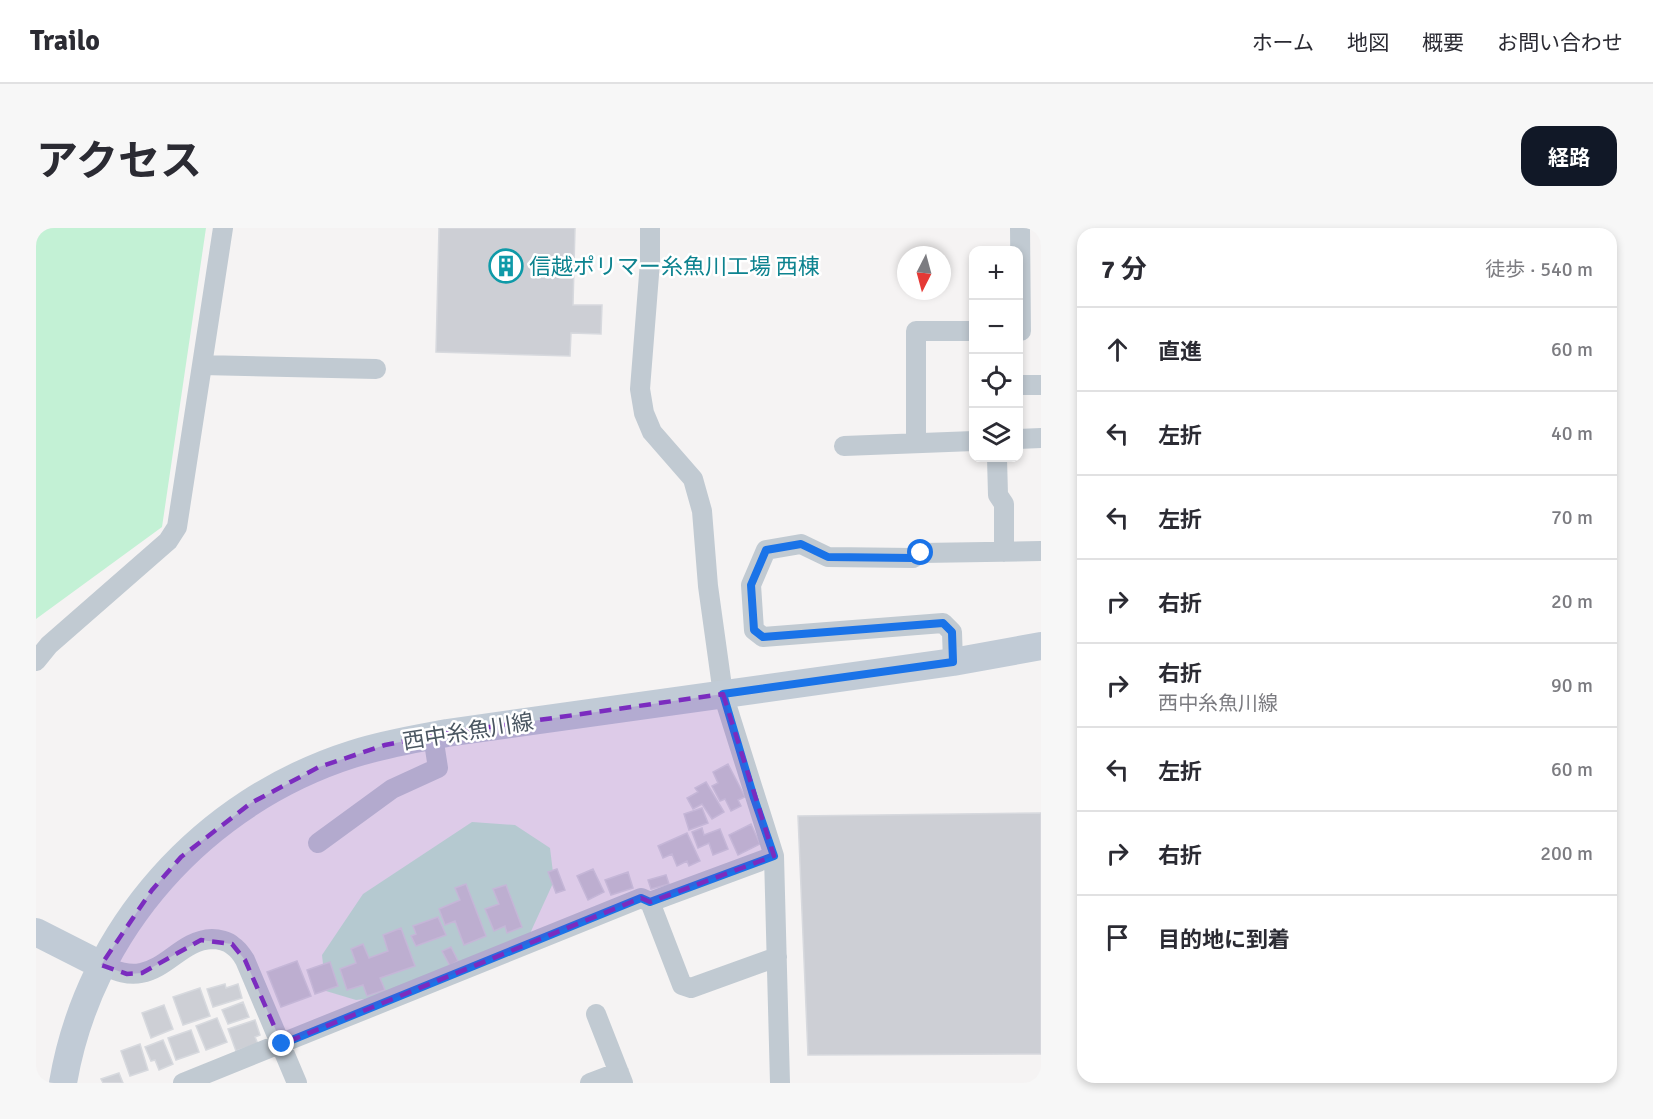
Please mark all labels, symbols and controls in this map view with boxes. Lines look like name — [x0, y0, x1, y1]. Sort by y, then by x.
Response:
text: Trailo — [30, 24, 100, 58]
text: ホーム — [1252, 30, 1314, 56]
text: 地図 — [1347, 30, 1389, 56]
text: 概要 — [1422, 30, 1464, 56]
text: お問い合わせ — [1497, 30, 1623, 56]
button: 経路 — [1521, 126, 1617, 186]
text: アクセス — [36, 136, 202, 187]
north arrow — [897, 246, 951, 300]
map controls — [969, 246, 1023, 462]
button: + — [969, 246, 1023, 300]
building icon: 信越ポリマー糸魚川工場 西棟 — [488, 248, 524, 284]
place label: 信越ポリマー糸魚川工場 西棟 — [529, 253, 820, 280]
text: 7 分 — [1101, 254, 1147, 286]
text: 徒歩 · 540 m — [1485, 257, 1593, 282]
button: − — [969, 300, 1023, 354]
icon: ahead — [1101, 333, 1134, 366]
text: 60 m — [1551, 337, 1593, 362]
text: 直進 — [1158, 338, 1202, 365]
button: locate — [969, 354, 1023, 408]
button: layers — [969, 408, 1023, 462]
icon: left — [1101, 417, 1134, 450]
text: 40 m — [1551, 421, 1593, 446]
text: 左折 — [1158, 422, 1202, 449]
icon: left — [1101, 501, 1134, 534]
text: 70 m — [1551, 505, 1593, 530]
text: 左折 — [1158, 506, 1202, 533]
route start — [907, 539, 933, 565]
icon: right — [1101, 585, 1134, 618]
text: 20 m — [1551, 589, 1593, 614]
text: 右折 — [1158, 590, 1202, 617]
text: 右折 — [1158, 660, 1202, 687]
icon: right — [1101, 669, 1134, 702]
text: 90 m — [1551, 673, 1593, 698]
text: 西中糸魚川線 — [1158, 691, 1278, 716]
street label: 西中糸魚川線 — [401, 708, 535, 755]
icon: left — [1101, 753, 1134, 786]
text: 60 m — [1551, 757, 1593, 782]
text: 左折 — [1158, 758, 1202, 785]
icon: right — [1101, 837, 1134, 870]
text: 200 m — [1540, 841, 1593, 866]
text: 右折 — [1158, 842, 1202, 869]
icon: arrive — [1101, 921, 1134, 954]
text: 目的地に到着 — [1158, 926, 1290, 953]
route end — [268, 1030, 294, 1056]

